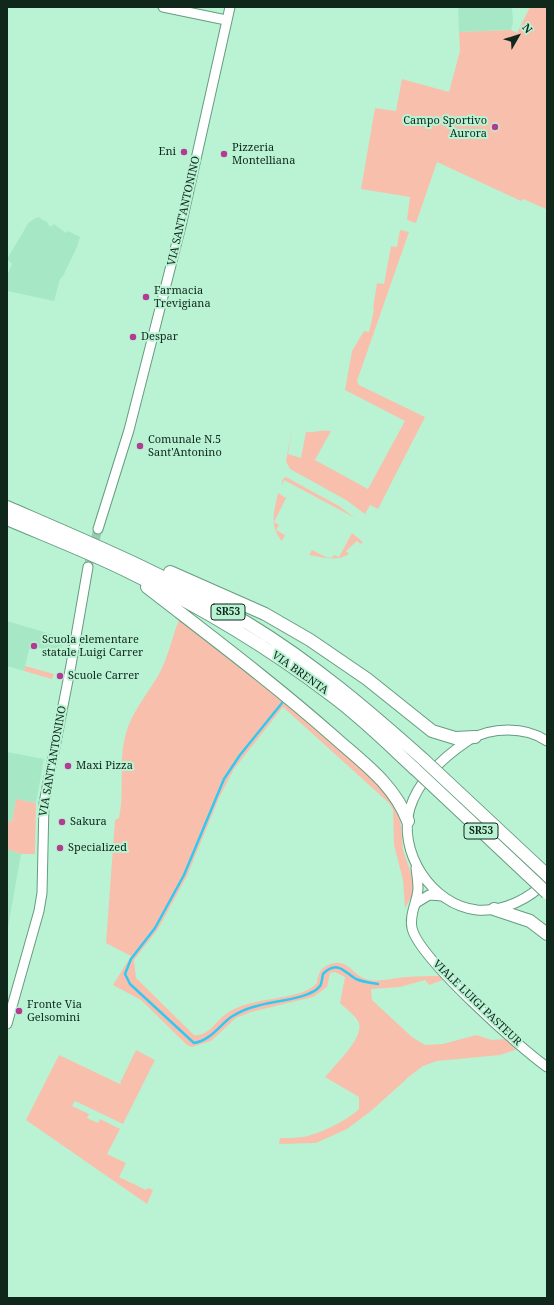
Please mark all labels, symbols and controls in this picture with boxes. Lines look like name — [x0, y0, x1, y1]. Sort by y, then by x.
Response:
north arrow — [498, 16, 538, 56]
text: N — [519, 20, 536, 36]
place label: Campo Sportivo Aurora — [403, 114, 487, 140]
marker: Campo Sportivo Aurora — [490, 122, 500, 132]
place label: Pizzeria Montelliana — [232, 141, 295, 167]
place label: Eni — [159, 145, 176, 159]
marker: Eni — [179, 147, 189, 157]
marker: Pizzeria Montelliana — [219, 149, 229, 159]
street label: VIA SANT'ANTONINO — [165, 155, 203, 267]
place label: Farmacia Trevigiana — [154, 284, 211, 310]
marker: Farmacia Trevigiana — [141, 292, 151, 302]
place label: Despar — [141, 330, 178, 344]
marker: Despar — [128, 332, 138, 342]
place label: Comunale N.5 Sant'Antonino — [148, 433, 222, 459]
marker: Comunale N.5 Sant'Antonino — [135, 441, 145, 451]
road number: SR53 — [211, 604, 245, 620]
place label: Scuola elementare statale Luigi Carrer — [42, 633, 143, 659]
marker: Scuola elementare statale Luigi Carrer — [29, 641, 39, 651]
street label: VIA BRENTA — [269, 649, 331, 697]
place label: Scuole Carrer — [68, 669, 139, 683]
marker: Scuole Carrer — [55, 671, 65, 681]
street label: VIA SANT'ANTONINO — [37, 705, 69, 817]
place label: Maxi Pizza — [76, 759, 133, 773]
marker: Maxi Pizza — [63, 761, 73, 771]
place label: Sakura — [70, 815, 107, 829]
marker: Sakura — [57, 817, 67, 827]
road number: SR53 — [464, 823, 498, 839]
place label: Specialized — [68, 841, 127, 855]
marker: Specialized — [55, 843, 65, 853]
street label: VIALE LUIGI PASTEUR — [430, 957, 524, 1049]
place label: Fronte Via Gelsomini — [27, 998, 82, 1024]
marker: Fronte Via Gelsomini — [14, 1006, 24, 1016]

